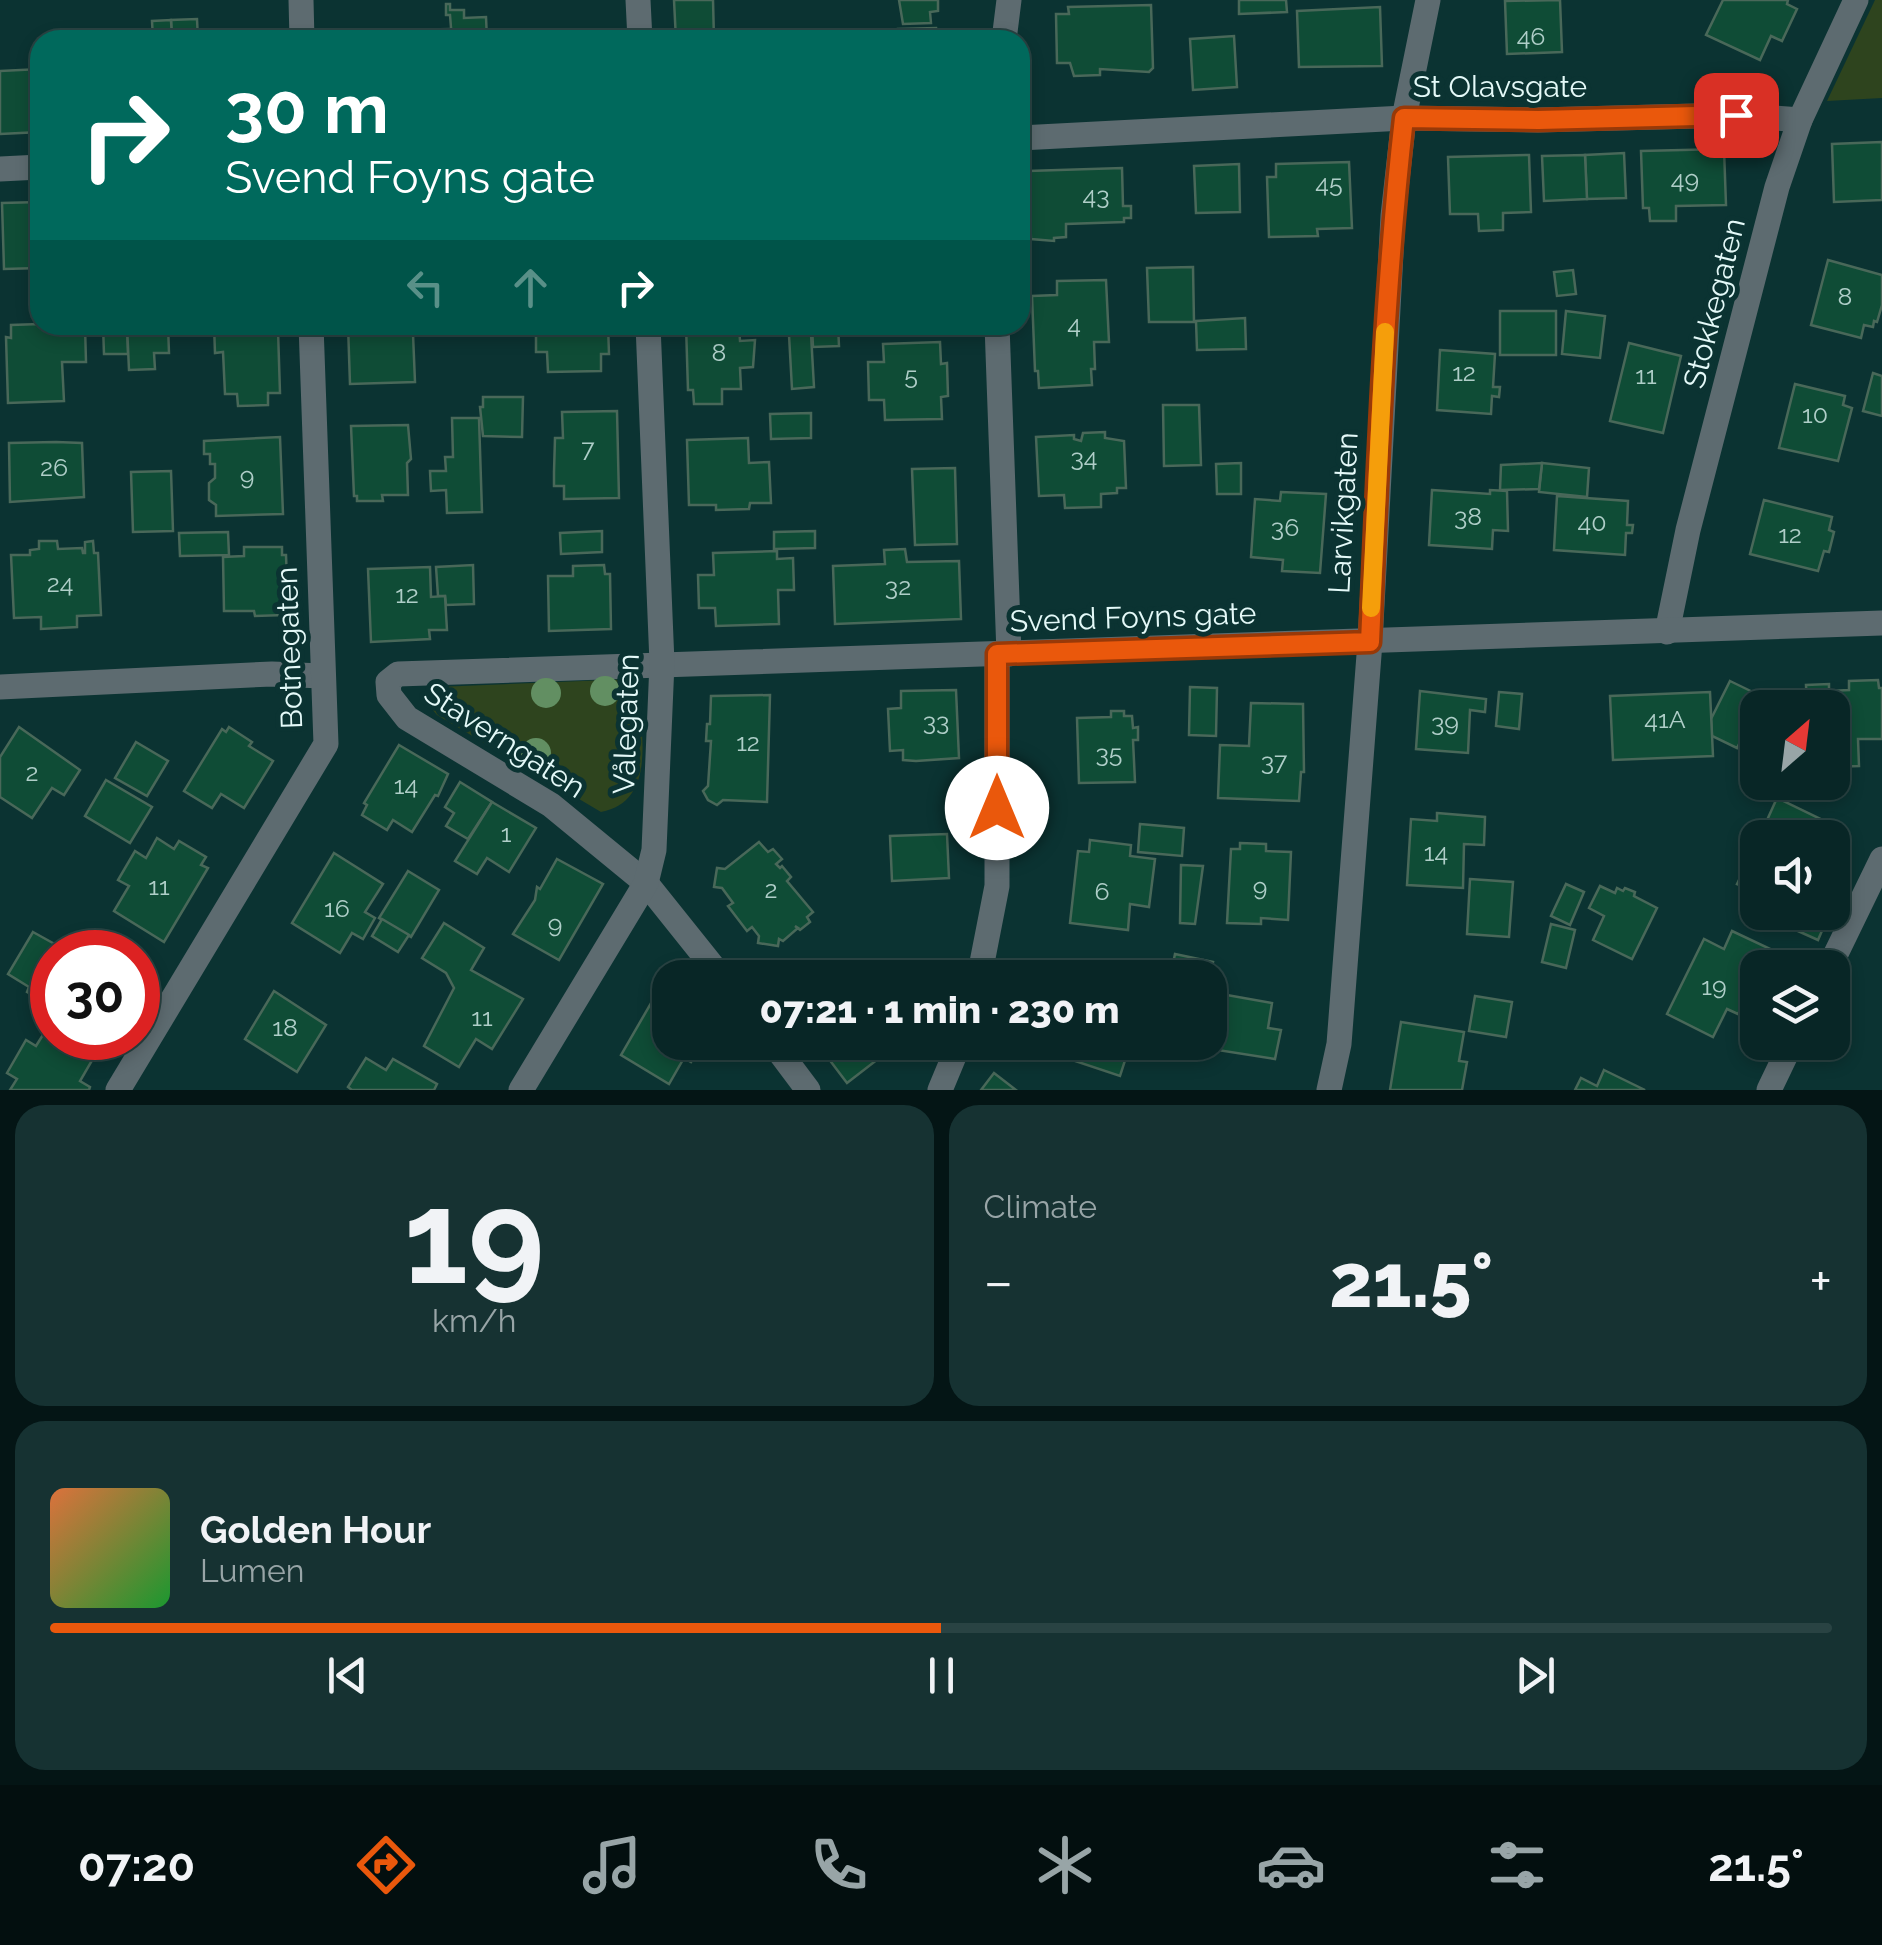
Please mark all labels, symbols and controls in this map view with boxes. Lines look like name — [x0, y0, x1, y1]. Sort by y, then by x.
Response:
house number: 46 — [1517, 21, 1545, 51]
text: 30 m — [225, 67, 389, 149]
street label: St Olavsgate — [1413, 69, 1587, 104]
icon: right — [60, 70, 190, 200]
pin — [1694, 73, 1779, 158]
icon: arrive — [1709, 88, 1764, 143]
text: Svend Foyns gate — [225, 151, 595, 204]
house number: 49 — [1671, 164, 1699, 194]
house number: 45 — [1315, 168, 1343, 198]
house number: 43 — [1082, 180, 1110, 210]
street label: Stokkegaten — [1676, 214, 1752, 392]
icon: left — [398, 260, 453, 315]
icon: ahead — [503, 260, 558, 315]
icon: right — [608, 260, 663, 315]
house number: 8 — [1838, 281, 1852, 311]
house number: 4 — [1067, 309, 1081, 339]
house number: 8 — [712, 337, 726, 367]
house number: 12 — [1452, 357, 1476, 387]
house number: 5 — [904, 360, 918, 390]
house number: 11 — [1635, 360, 1657, 390]
house number: 10 — [1802, 399, 1828, 429]
street label: Larvikgaten — [1321, 431, 1365, 595]
house number: 7 — [581, 433, 595, 463]
house number: 34 — [1070, 442, 1098, 472]
house number: 26 — [40, 452, 68, 482]
house number: 9 — [240, 461, 254, 491]
house number: 38 — [1454, 501, 1482, 531]
house number: 40 — [1578, 507, 1606, 537]
house number: 36 — [1271, 512, 1299, 542]
house number: 12 — [1778, 519, 1802, 549]
street label: Botnegaten — [269, 566, 309, 730]
house number: 24 — [47, 568, 73, 598]
house number: 32 — [885, 571, 911, 601]
house number: 12 — [395, 579, 419, 609]
street label: Svend Foyns gate — [1009, 595, 1257, 639]
street label: Vålegaten — [606, 653, 646, 795]
street label: Staverngaten — [418, 675, 592, 805]
north arrow — [1740, 690, 1850, 800]
map controls — [1740, 690, 1850, 1060]
house number: 41A — [1644, 704, 1686, 734]
house number: 33 — [923, 706, 949, 736]
house number: 39 — [1431, 707, 1459, 737]
house number: 12 — [736, 727, 760, 757]
house number: 35 — [1096, 738, 1122, 768]
house number: 37 — [1261, 746, 1288, 776]
position arrow — [945, 756, 1049, 860]
house number: 2 — [25, 757, 39, 787]
house number: 14 — [394, 770, 418, 800]
house number: 1 — [501, 818, 512, 848]
button: sound — [1740, 820, 1850, 930]
house number: 14 — [1424, 837, 1448, 867]
house number: 11 — [148, 871, 170, 901]
house number: 9 — [1253, 872, 1267, 902]
house number: 2 — [764, 874, 778, 904]
house number: 6 — [1094, 876, 1110, 906]
house number: 16 — [324, 893, 350, 923]
house number: 9 — [548, 909, 562, 939]
speed limit sign: 30 — [30, 930, 160, 1060]
button: layers — [1740, 950, 1850, 1060]
house number: 19 — [1701, 971, 1727, 1001]
text: 07:21 · 1 min · 230 m — [760, 987, 1119, 1032]
house number: 11 — [471, 1002, 493, 1032]
house number: 18 — [272, 1012, 298, 1042]
text: 19 — [404, 1161, 545, 1313]
text: Climate — [984, 1188, 1097, 1225]
text: 21.5° — [1329, 1236, 1493, 1325]
text: − — [984, 1249, 1013, 1314]
text: + — [1809, 1249, 1832, 1314]
text: km/h — [432, 1302, 516, 1339]
text: Golden Hour — [200, 1507, 431, 1552]
text: Lumen — [200, 1552, 304, 1589]
icon: previous — [320, 1648, 375, 1703]
icon: pause — [914, 1648, 969, 1703]
icon: next — [1508, 1648, 1563, 1703]
icon: directions — [351, 1830, 421, 1900]
icon: music — [577, 1830, 647, 1900]
icon: phone — [804, 1830, 874, 1900]
icon: climate — [1030, 1830, 1100, 1900]
icon: car — [1256, 1830, 1326, 1900]
icon: filters — [1482, 1830, 1552, 1900]
text: 07:20 — [78, 1839, 195, 1892]
text: 21.5° — [1708, 1839, 1804, 1892]

